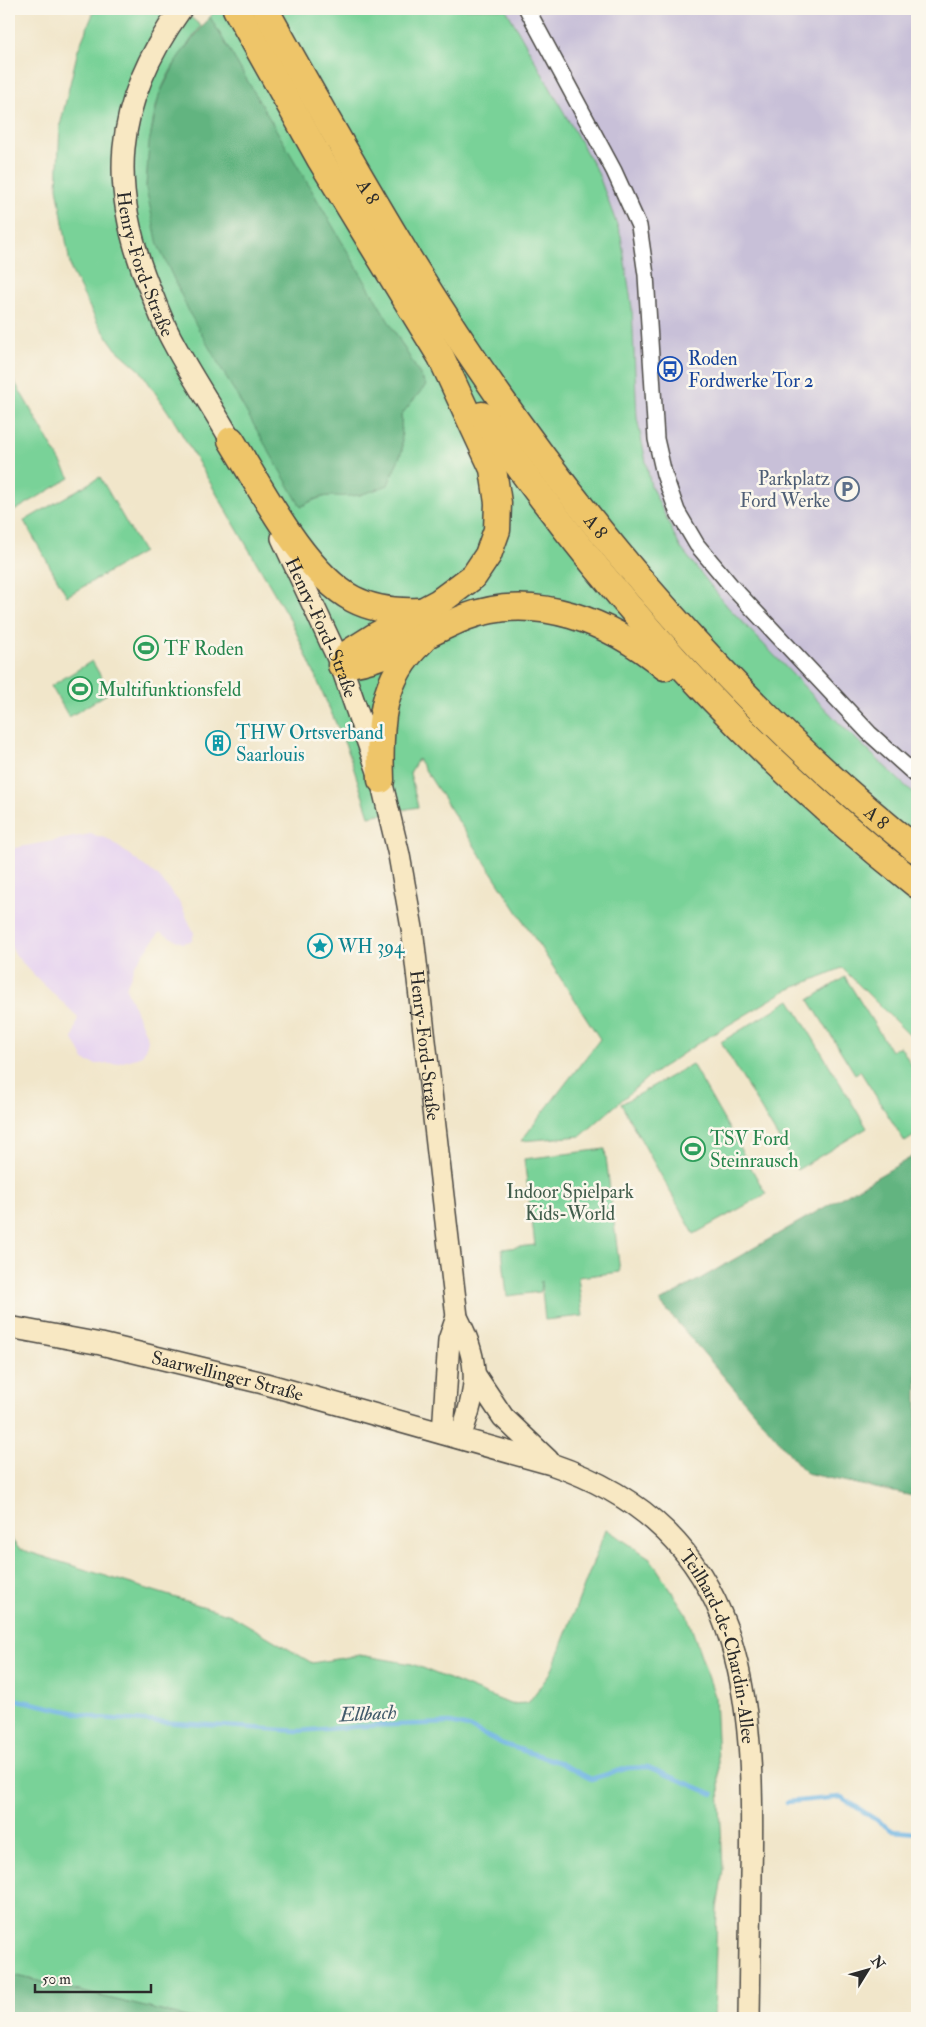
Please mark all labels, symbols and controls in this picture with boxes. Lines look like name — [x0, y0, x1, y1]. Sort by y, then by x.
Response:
street label: A 8 — [351, 174, 385, 209]
street label: Henry-Ford-Straße — [111, 190, 179, 341]
place label: Roden Fordwerke Tor 2 — [688, 347, 814, 393]
bus stop icon: Roden Fordwerke Tor 2 — [657, 356, 683, 382]
place label: Parkplatz Ford Werke — [740, 467, 830, 513]
parking icon: Parkplatz Ford Werke — [834, 476, 860, 502]
street label: A 8 — [578, 509, 613, 544]
street label: Henry-Ford-Straße — [280, 554, 362, 701]
sports icon: TF Roden — [133, 635, 159, 661]
place label: TF Roden — [164, 637, 244, 661]
sports icon: Multifunktionsfeld — [67, 676, 93, 702]
place label: Multifunktionsfeld — [98, 678, 242, 702]
place label: THW Ortsverband Saarlouis — [236, 721, 384, 767]
building icon: THW Ortsverband Saarlouis — [205, 730, 231, 756]
street label: A 8 — [858, 800, 894, 835]
place icon: WH 394 — [307, 933, 333, 959]
place label: WH 394 — [337, 935, 405, 959]
street label: Henry-Ford-Straße — [404, 969, 445, 1122]
place label: TSV Ford Steinrausch — [710, 1127, 798, 1173]
sports icon: TSV Ford Steinrausch — [680, 1136, 706, 1162]
park label: Indoor Spielpark Kids-World — [506, 1180, 634, 1226]
street label: Saarwellinger Straße — [149, 1346, 306, 1407]
street label: Teilhard-de-Chardin-Allee — [674, 1545, 760, 1745]
water label: Ellbach — [337, 1700, 397, 1728]
north arrow — [844, 1944, 894, 1994]
text: N — [867, 1952, 889, 1973]
scale bar — [35, 1962, 151, 1994]
text: 50 m — [42, 1970, 71, 1989]

